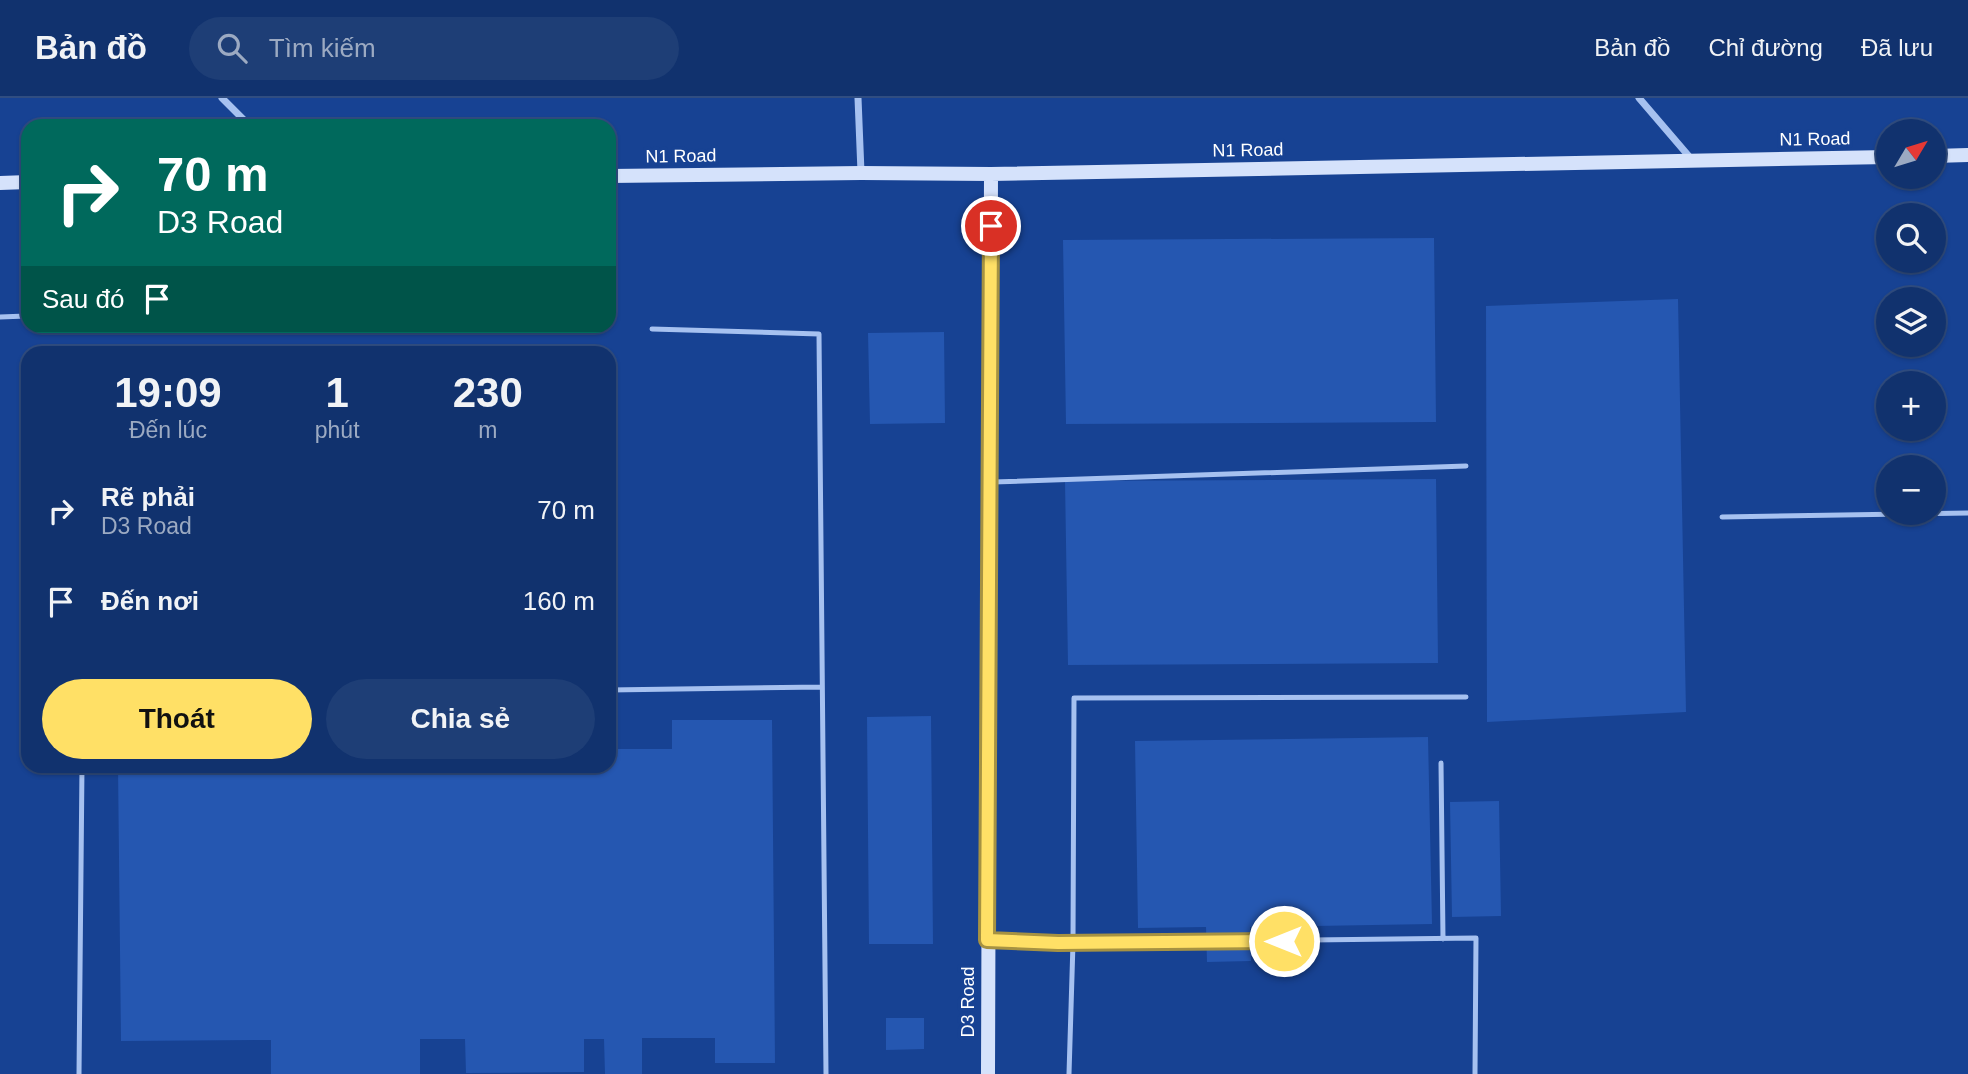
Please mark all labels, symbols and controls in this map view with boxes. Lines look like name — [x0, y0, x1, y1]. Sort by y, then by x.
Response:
search box — [189, 17, 679, 80]
text: Bản đồ — [35, 29, 147, 66]
icon: search — [213, 29, 251, 67]
text: Tìm kiếm — [269, 33, 376, 63]
text: Bản đồ — [1594, 34, 1670, 61]
text: Chỉ đường — [1708, 34, 1823, 61]
text: Đã lưu — [1861, 34, 1933, 61]
north arrow — [1876, 119, 1946, 189]
map controls — [1876, 119, 1946, 525]
street label: N1 Road — [1779, 128, 1851, 150]
street label: N1 Road — [1212, 139, 1284, 161]
street label: N1 Road — [645, 145, 717, 167]
icon: right — [42, 147, 133, 238]
text: 70 m — [157, 147, 269, 201]
pin — [961, 196, 1021, 256]
button: search — [1876, 203, 1946, 273]
text: D3 Road — [157, 204, 283, 240]
icon: arrive — [972, 207, 1010, 245]
icon: arrive — [138, 280, 176, 318]
text: Sau đó — [42, 284, 124, 314]
button: layers — [1876, 287, 1946, 357]
text: 19:09 — [114, 369, 222, 416]
text: 1 — [325, 369, 349, 416]
text: 230 — [453, 369, 523, 416]
button: + — [1876, 371, 1946, 441]
text: Đến lúc — [129, 417, 207, 443]
text: phút — [315, 417, 360, 443]
text: m — [478, 417, 497, 443]
button: − — [1876, 455, 1946, 525]
text: Rẽ phải — [101, 482, 195, 512]
icon: right — [42, 492, 80, 530]
text: 70 m — [537, 495, 595, 525]
text: D3 Road — [101, 513, 192, 539]
icon: arrive — [42, 583, 80, 621]
text: Đến nơi — [101, 586, 199, 616]
text: 160 m — [523, 586, 595, 616]
button: Thoát — [42, 679, 312, 759]
button: Chia sẻ — [326, 679, 595, 759]
position arrow — [1247, 904, 1321, 978]
street label: D3 Road — [958, 966, 978, 1038]

